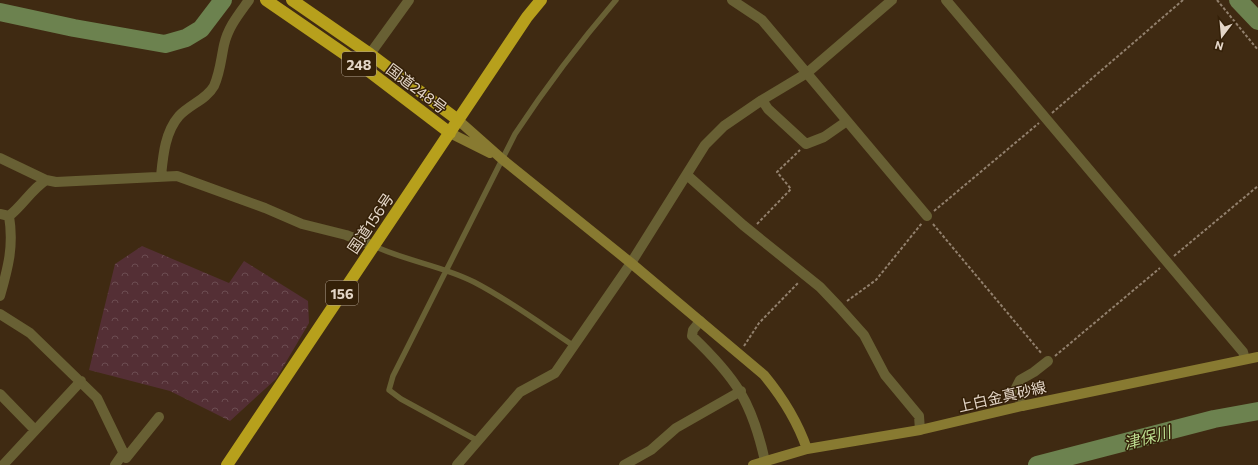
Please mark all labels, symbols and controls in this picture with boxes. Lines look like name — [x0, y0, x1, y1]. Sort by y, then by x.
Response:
north arrow — [1202, 16, 1242, 56]
text: N — [1213, 39, 1225, 53]
road number: 248 — [342, 52, 376, 76]
street label: 国道248号 — [383, 59, 451, 117]
street label: 国道156号 — [343, 189, 397, 257]
road number: 156 — [326, 281, 358, 305]
street label: 上白金真砂線 — [956, 377, 1048, 415]
water label: 津保川 — [1121, 421, 1175, 452]

